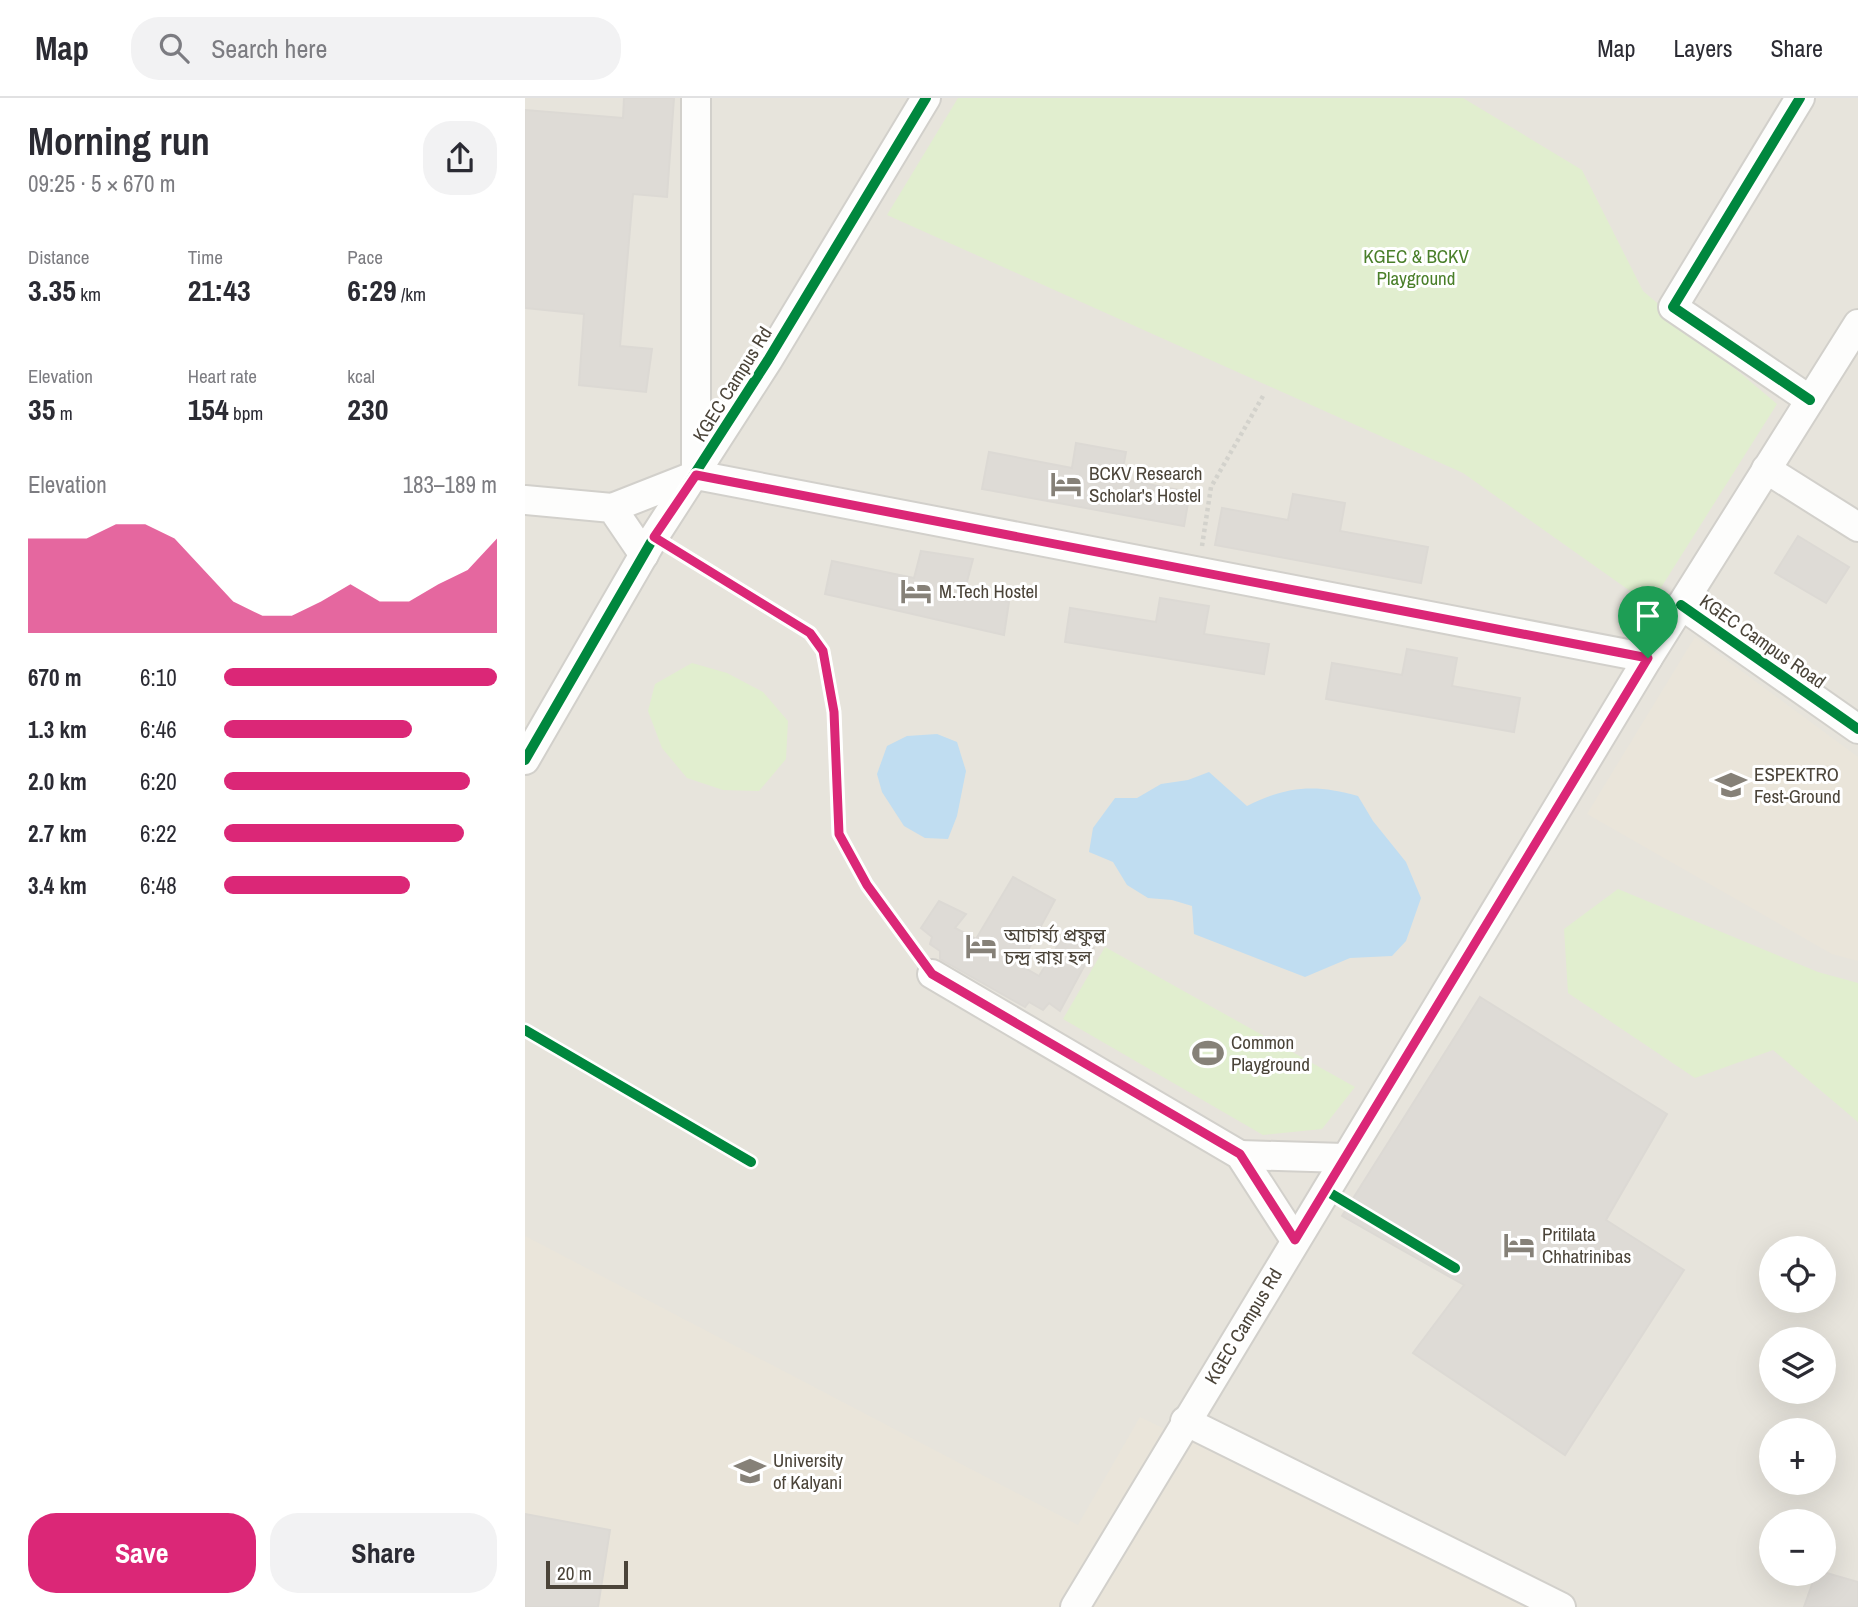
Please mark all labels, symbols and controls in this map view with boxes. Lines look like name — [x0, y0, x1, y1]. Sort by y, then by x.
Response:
search box — [131, 17, 621, 80]
text: Map — [35, 26, 89, 70]
icon: search — [155, 29, 193, 67]
text: Search here — [211, 31, 327, 66]
text: Map — [1597, 32, 1635, 64]
text: Layers — [1673, 32, 1732, 64]
text: Share — [1770, 32, 1823, 64]
text: Morning run — [28, 116, 210, 167]
button: share — [423, 121, 497, 195]
text: 09:25 · 5 × 670 m — [28, 168, 175, 199]
park label: KGEC & BCKV Playground — [1363, 243, 1469, 291]
text: Distance — [28, 244, 89, 270]
text: Time — [188, 244, 223, 270]
text: Pace — [347, 244, 383, 270]
text: 3.35 — [28, 270, 76, 310]
text: 21:43 — [188, 270, 251, 310]
text: 6:29 — [347, 270, 397, 310]
text: km — [76, 281, 101, 307]
text: /km — [397, 281, 426, 307]
street label: KGEC Campus Rd — [686, 322, 778, 446]
text: Elevation — [28, 363, 93, 389]
text: Heart rate — [188, 363, 257, 389]
text: kcal — [347, 363, 375, 389]
text: 35 — [28, 389, 55, 429]
text: 154 — [188, 389, 229, 429]
text: 230 — [347, 389, 388, 429]
text: m — [55, 400, 73, 426]
text: bpm — [229, 400, 263, 426]
place label: BCKV Research Scholar's Hostel — [1089, 460, 1202, 508]
hotel icon: BCKV Research Scholar's Hostel — [1049, 467, 1083, 501]
text: Elevation — [28, 469, 107, 500]
text: 183–189 m — [403, 469, 497, 500]
hotel icon: M.Tech Hostel — [899, 574, 933, 608]
place label: M.Tech Hostel — [939, 578, 1038, 604]
pin — [1618, 586, 1678, 658]
street label: KGEC Campus Road — [1695, 588, 1831, 694]
icon: arrive — [1629, 597, 1667, 635]
text: 670 m — [28, 662, 81, 693]
text: 6:10 — [140, 662, 177, 693]
text: 1.3 km — [28, 714, 87, 745]
text: 6:46 — [140, 714, 177, 745]
place label: ESPEKTRO Fest-Ground — [1754, 761, 1841, 809]
text: 2.0 km — [28, 766, 87, 797]
text: 6:20 — [140, 766, 177, 797]
school or university icon: ESPEKTRO Fest-Ground — [1714, 768, 1748, 802]
text: 2.7 km — [28, 818, 87, 849]
text: 6:22 — [140, 818, 177, 849]
text: 3.4 km — [28, 870, 87, 901]
text: 6:48 — [140, 870, 177, 901]
place label: আচার্য্য প্রফুল্ল চন্দ্র রায় হল — [1003, 922, 1107, 970]
hotel icon: আচার্য্য প্রফুল্ল চন্দ্র রায় হল — [964, 929, 998, 963]
place label: Common Playground — [1231, 1029, 1310, 1077]
sports icon: Common Playground — [1191, 1036, 1225, 1070]
place label: Pritilata Chhatrinibas — [1542, 1221, 1631, 1269]
hotel icon: Pritilata Chhatrinibas — [1502, 1228, 1536, 1262]
map controls — [1759, 1236, 1836, 1586]
button: locate — [1759, 1236, 1836, 1313]
street label: KGEC Campus Rd — [1198, 1263, 1288, 1389]
button: layers — [1759, 1327, 1836, 1404]
button: + — [1759, 1418, 1836, 1495]
place label: University of Kalyani — [773, 1447, 843, 1495]
school or university icon: University of Kalyani — [733, 1454, 767, 1488]
button: − — [1759, 1509, 1836, 1586]
button: Save — [28, 1513, 256, 1593]
button: Share — [270, 1513, 497, 1593]
scale bar — [546, 1558, 628, 1590]
text: 20 m — [557, 1560, 592, 1586]

